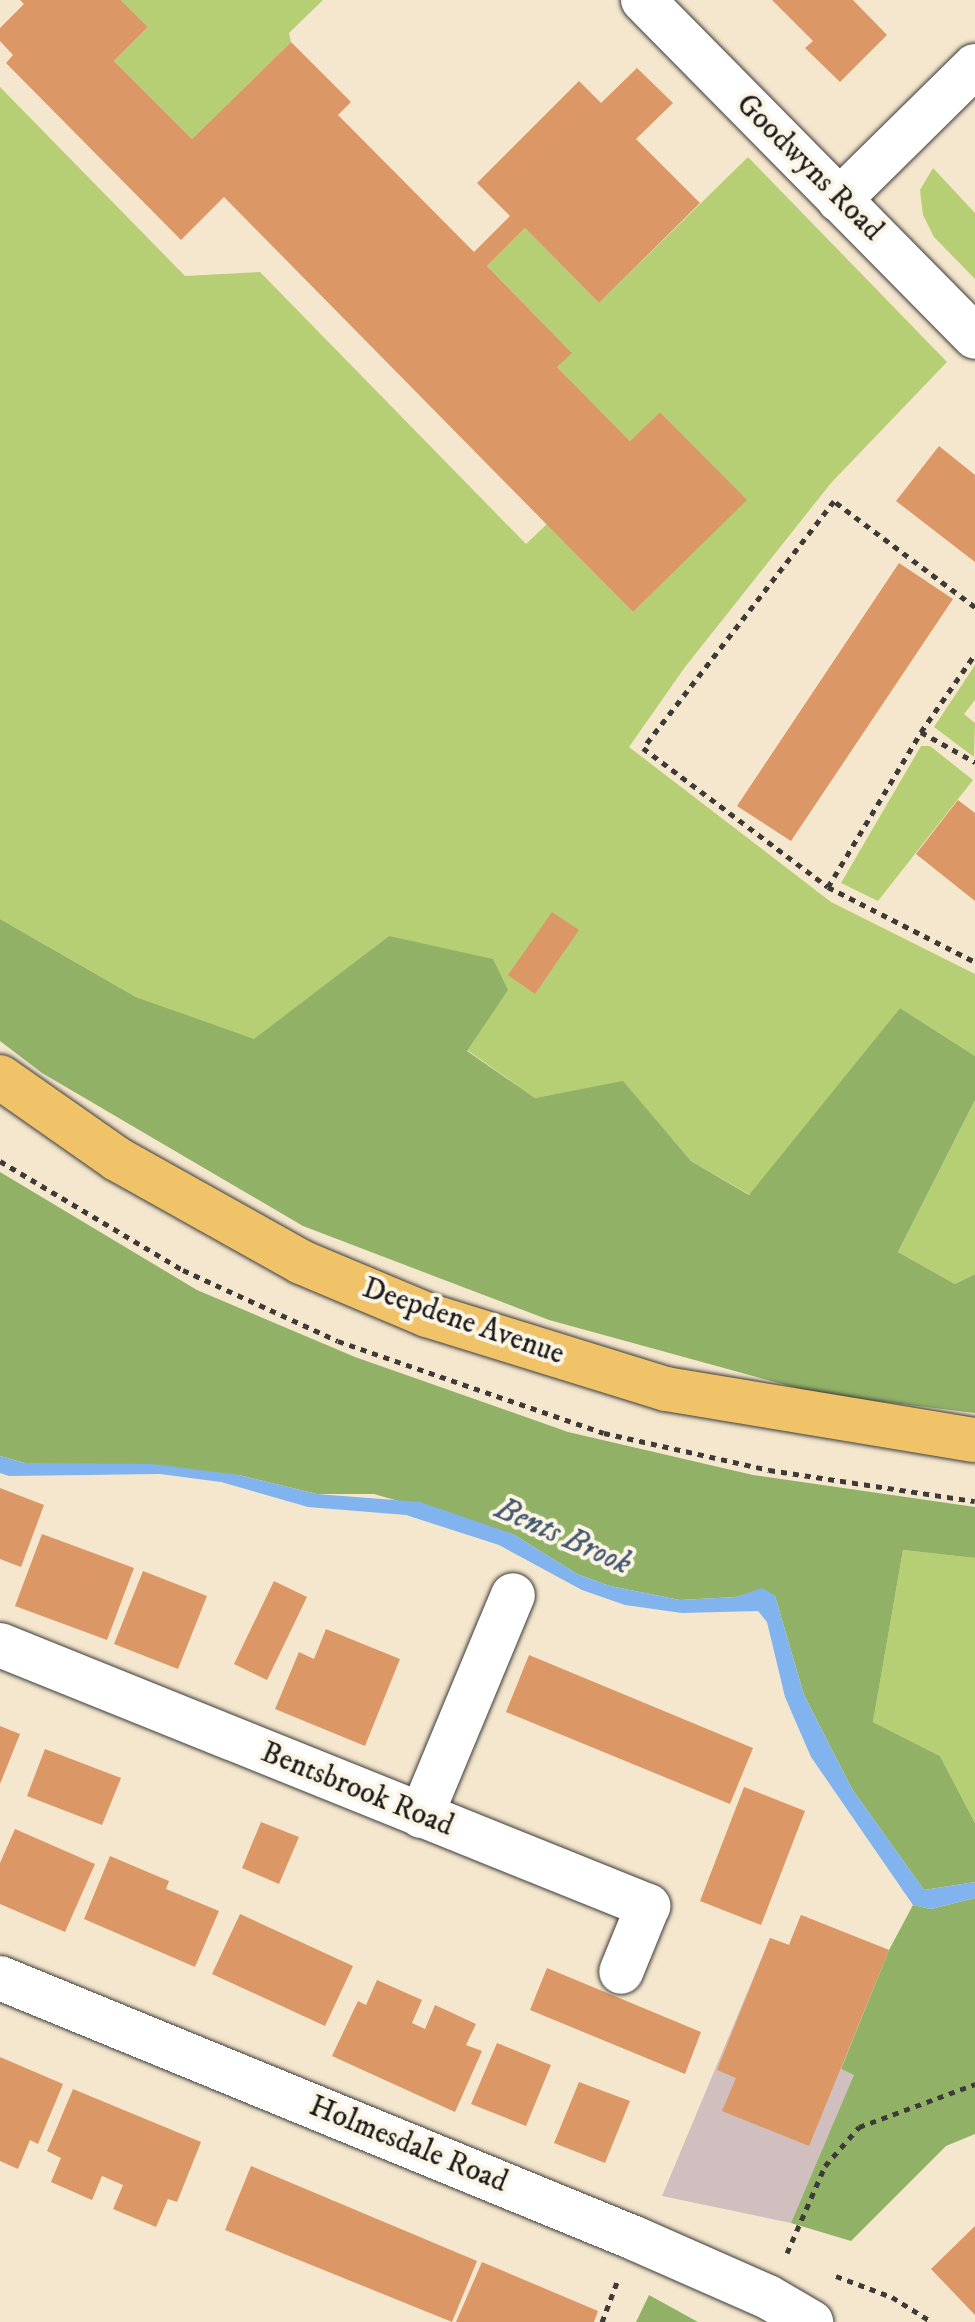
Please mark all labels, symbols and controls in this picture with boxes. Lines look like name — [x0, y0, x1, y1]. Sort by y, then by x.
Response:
street label: Goodwyns Road — [728, 87, 890, 249]
street label: Deepdene Avenue — [358, 1271, 568, 1373]
water label: Bents Brook — [489, 1490, 637, 1584]
street label: Bentsbrook Road — [256, 1735, 458, 1845]
street label: Holmesdale Road — [304, 2089, 512, 2201]

